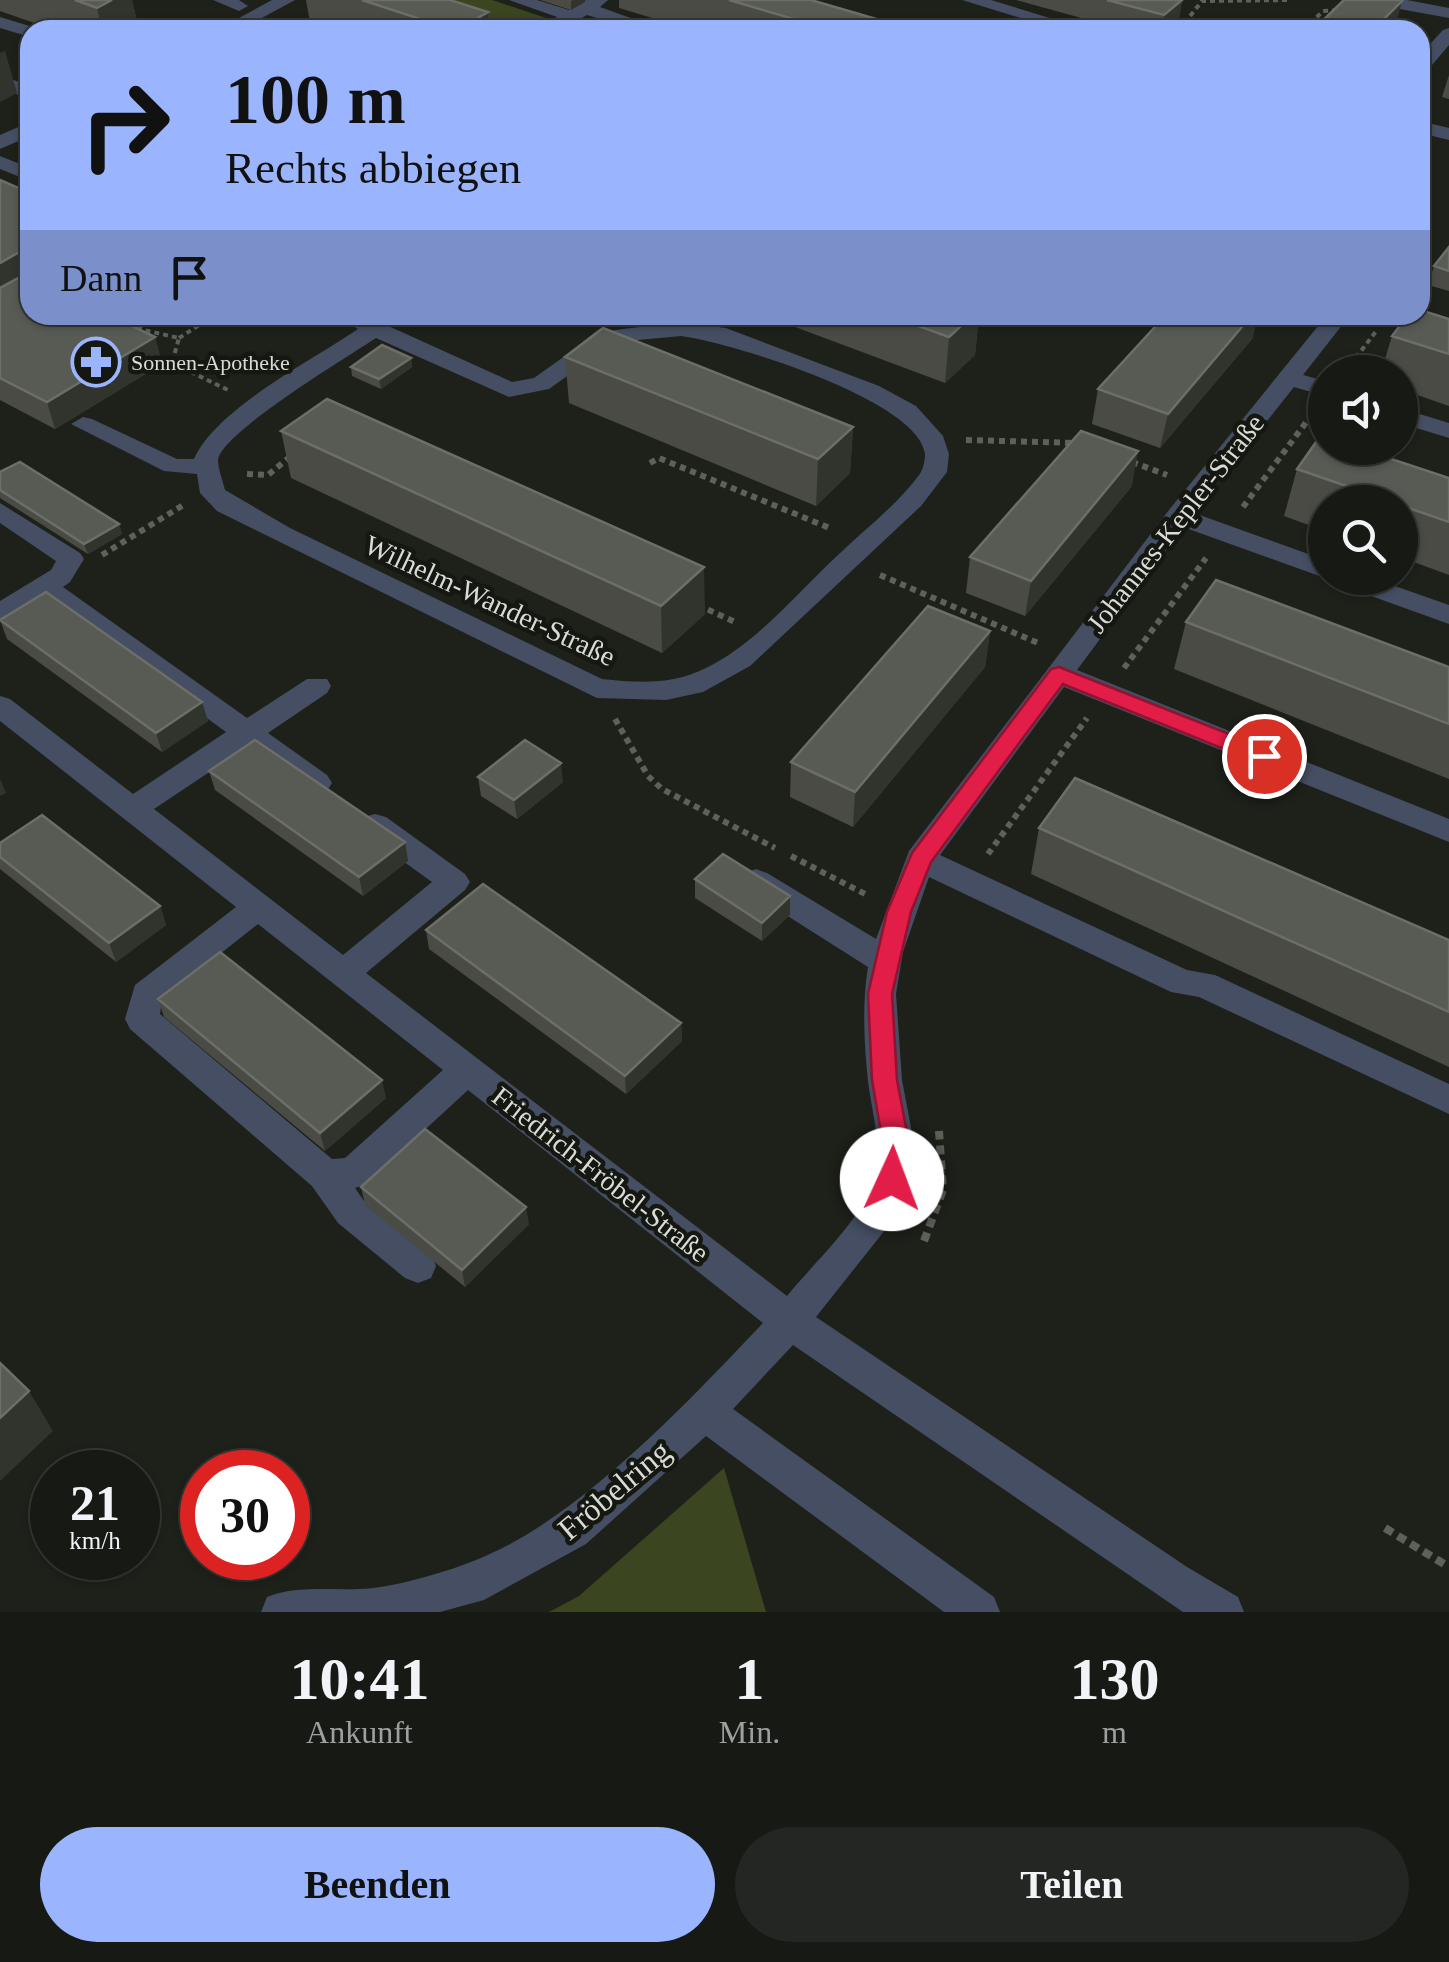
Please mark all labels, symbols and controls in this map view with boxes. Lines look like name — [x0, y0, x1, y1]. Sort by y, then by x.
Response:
icon: right — [60, 60, 190, 190]
text: 100 m — [225, 61, 406, 138]
text: Rechts abbiegen — [225, 143, 521, 193]
icon: arrive — [162, 250, 217, 305]
text: Dann — [60, 257, 142, 299]
pharmacy icon: Sonnen-Apotheke — [70, 336, 122, 388]
place label: Sonnen-Apotheke — [131, 350, 290, 375]
map controls — [1308, 355, 1418, 595]
button: sound — [1308, 355, 1418, 465]
street label: Johannes-Kepler-Straße — [1081, 408, 1270, 639]
button: search — [1308, 485, 1418, 595]
street label: Wilhelm-Wander-Straße — [360, 529, 620, 672]
pin — [1222, 714, 1307, 799]
icon: arrive — [1237, 729, 1292, 784]
street label: Friedrich-Fröbel-Straße — [486, 1080, 715, 1268]
position arrow — [840, 1127, 944, 1231]
street label: Fröbelring — [551, 1433, 677, 1547]
speed limit sign: 30 — [180, 1450, 310, 1580]
text: 21 — [70, 1475, 120, 1531]
text: km/h — [69, 1527, 121, 1554]
text: 10:41 — [289, 1646, 429, 1712]
text: 1 — [734, 1646, 764, 1712]
text: 130 — [1070, 1646, 1160, 1712]
text: Ankunft — [306, 1714, 413, 1750]
text: Min. — [719, 1714, 780, 1750]
text: m — [1102, 1714, 1127, 1750]
button: Beenden — [40, 1827, 715, 1942]
button: Teilen — [735, 1827, 1409, 1942]

